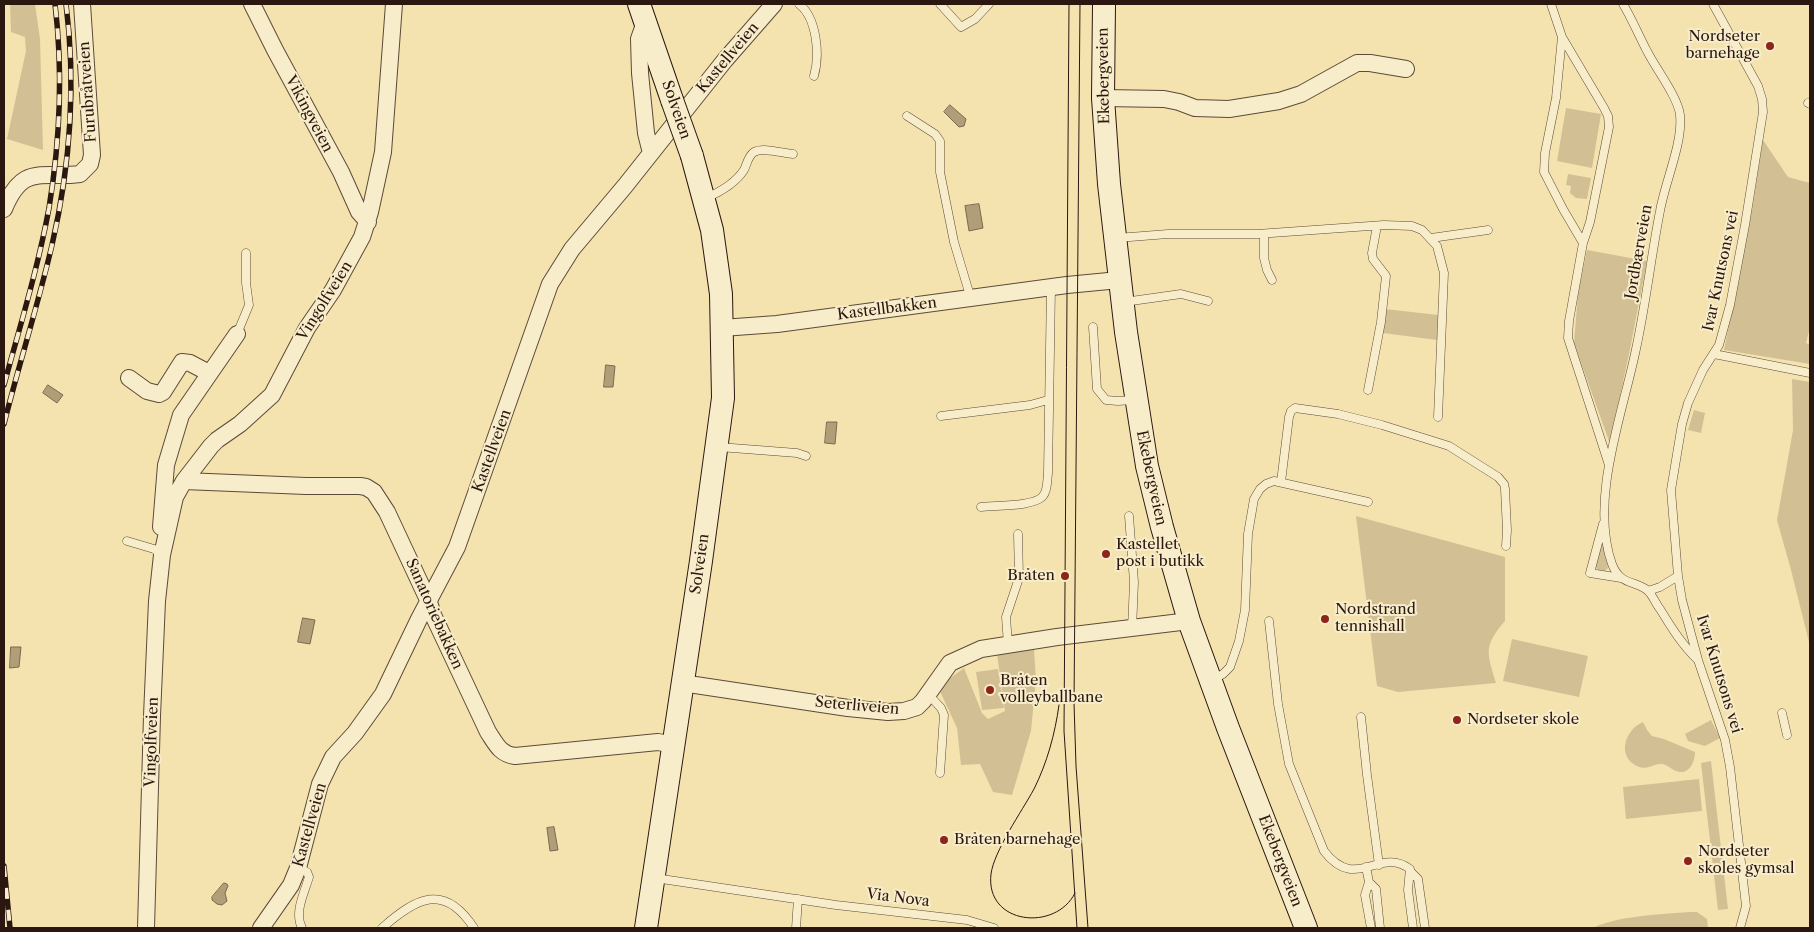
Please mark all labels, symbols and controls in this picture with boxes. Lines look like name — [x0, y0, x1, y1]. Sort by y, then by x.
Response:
street label: Kastellveien — [693, 19, 763, 97]
street label: Ekebergveien — [1094, 27, 1114, 125]
place label: Nordseter barnehage — [1685, 28, 1760, 63]
marker: Nordseter barnehage — [1764, 40, 1776, 52]
street label: Furubråtveien — [75, 41, 101, 143]
street label: Vikingveien — [281, 73, 337, 155]
street label: Solveien — [658, 78, 694, 142]
street label: Jordbærveien — [1622, 203, 1656, 301]
street label: Ivar Knutsons vei — [1699, 209, 1743, 333]
street label: Vingolfveien — [293, 258, 357, 344]
street label: Kastellbakken — [836, 294, 938, 324]
street label: Kastellveien — [469, 407, 515, 495]
street label: Ekebergveien — [1132, 429, 1170, 527]
street label: Solveien — [687, 533, 713, 595]
place label: Kastellet post i butikk — [1116, 536, 1204, 571]
marker: Kastellet post i butikk — [1100, 548, 1112, 560]
street label: Sanatoriebakken — [401, 556, 467, 672]
place label: Bråten — [1007, 567, 1055, 585]
marker: Bråten — [1059, 570, 1071, 582]
place label: Nordstrand tennishall — [1335, 601, 1416, 636]
marker: Nordstrand tennishall — [1319, 613, 1331, 625]
street label: Ivar Knutsons vei — [1692, 613, 1746, 735]
place label: Bråten volleyballbane — [1000, 672, 1103, 707]
marker: Bråten volleyballbane — [984, 684, 996, 696]
street label: Seterliveien — [814, 693, 900, 719]
street label: Vingolfveien — [141, 697, 163, 787]
place label: Nordseter skole — [1467, 711, 1579, 729]
marker: Nordseter skole — [1451, 714, 1463, 726]
street label: Kastellveien — [289, 781, 331, 869]
street label: Ekebergveien — [1254, 813, 1306, 909]
place label: Bråten barnehage — [954, 831, 1080, 849]
marker: Bråten barnehage — [938, 834, 950, 846]
place label: Nordseter skoles gymsal — [1698, 843, 1794, 878]
marker: Nordseter skoles gymsal — [1682, 855, 1694, 867]
street label: Via Nova — [865, 885, 931, 911]

